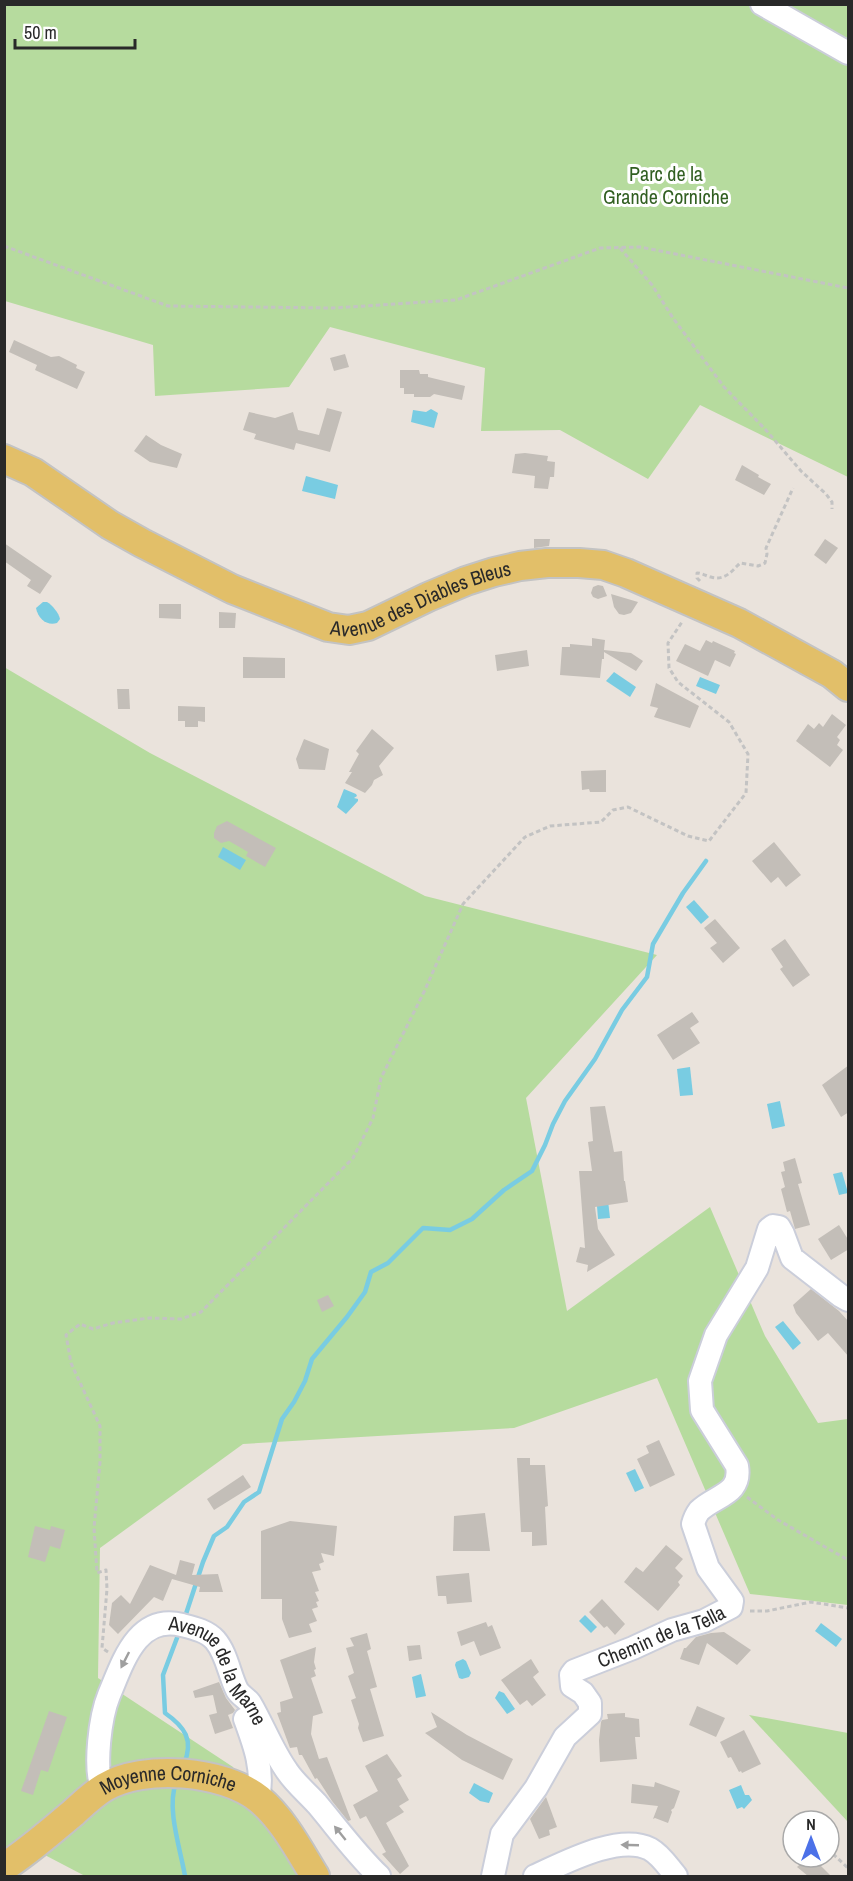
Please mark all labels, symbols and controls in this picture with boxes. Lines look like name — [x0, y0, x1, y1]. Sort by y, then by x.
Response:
scale bar — [15, 12, 135, 50]
text: 50 m — [24, 20, 57, 45]
park label: Parc de la Grande Corniche — [603, 160, 729, 210]
street label: Avenue des Diables Bleus — [328, 555, 513, 643]
street label: Chemin de la Tella — [593, 1598, 730, 1674]
street label: Avenue de la Marne — [167, 1609, 273, 1729]
one-way arrow — [120, 1652, 129, 1669]
street label: Moyenne Corniche — [94, 1759, 241, 1800]
north arrow — [781, 1809, 841, 1869]
text: N — [806, 1813, 816, 1835]
one-way arrow — [334, 1826, 347, 1841]
one-way arrow — [621, 1841, 640, 1850]

